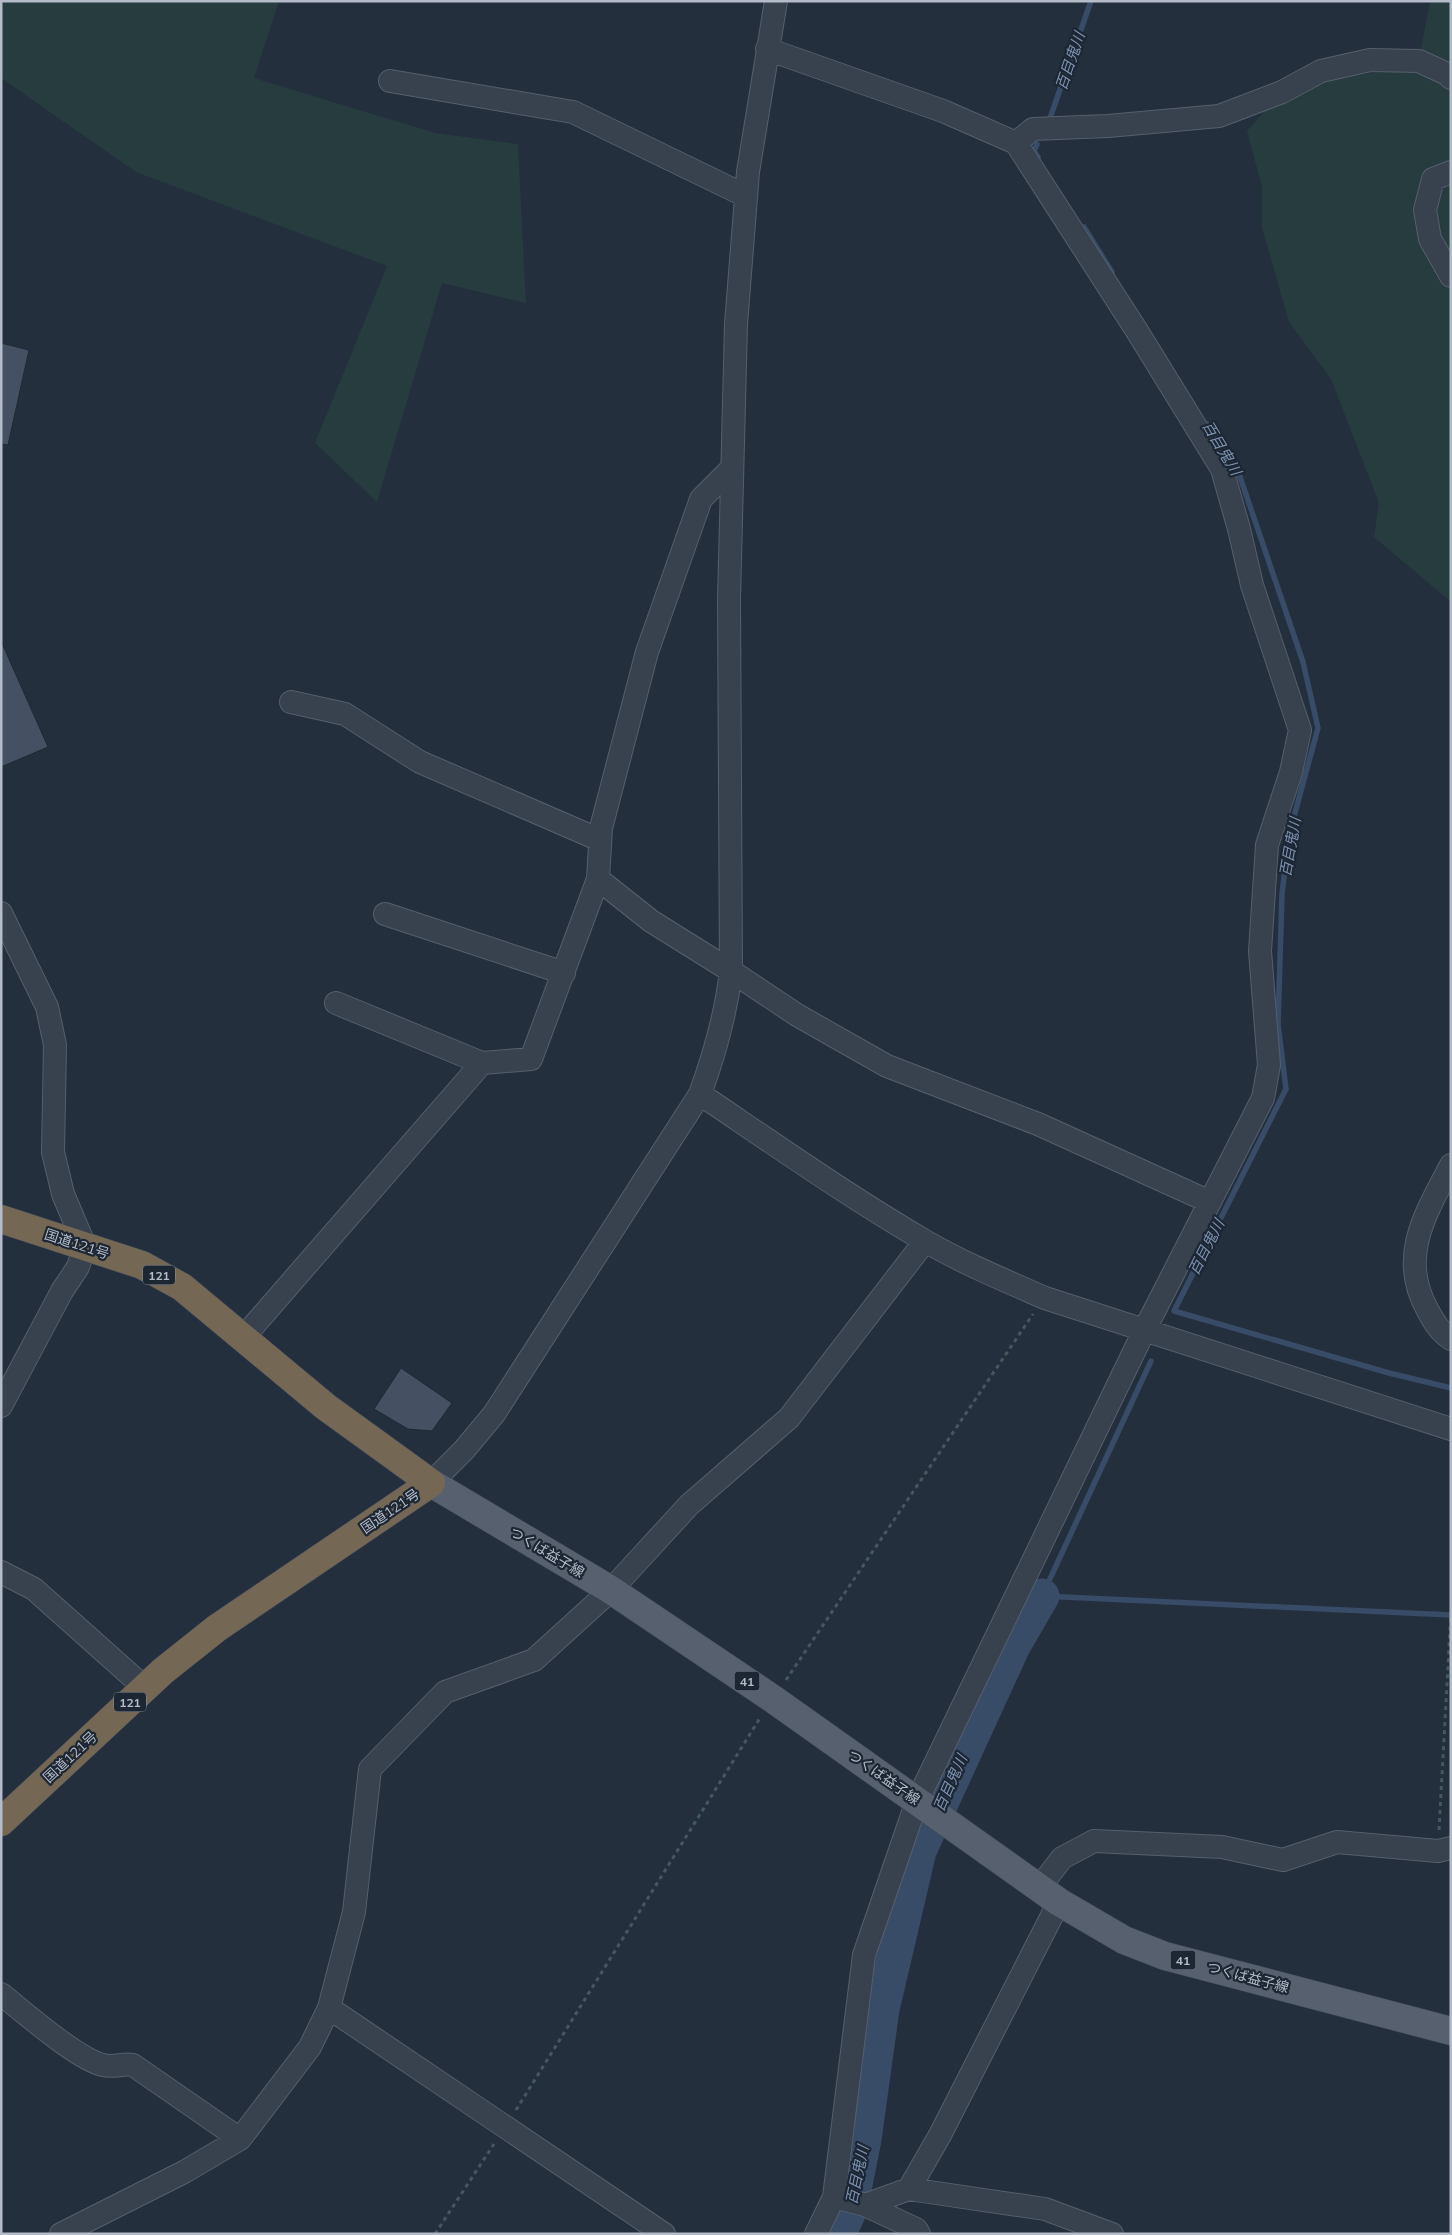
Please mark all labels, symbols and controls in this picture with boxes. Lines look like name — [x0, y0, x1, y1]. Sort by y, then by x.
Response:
water label: 百目鬼川 — [1051, 28, 1089, 92]
water label: 百目鬼川 — [1198, 417, 1247, 480]
water label: 百目鬼川 — [1275, 814, 1305, 878]
water label: 百目鬼川 — [1184, 1214, 1229, 1278]
street label: 国道121号 — [42, 1225, 112, 1263]
road number: 121 — [143, 1266, 175, 1284]
street label: 国道121号 — [357, 1485, 423, 1537]
street label: つくば益子線 — [506, 1523, 588, 1581]
road number: 41 — [734, 1672, 760, 1690]
road number: 121 — [114, 1692, 146, 1711]
street label: 国道121号 — [39, 1728, 101, 1786]
street label: つくば益子線 — [844, 1746, 924, 1808]
water label: 百目鬼川 — [929, 1750, 972, 1814]
road number: 41 — [1170, 1950, 1196, 1970]
street label: つくば益子線 — [1205, 1957, 1291, 1997]
water label: 百目鬼川 — [841, 2142, 873, 2206]

